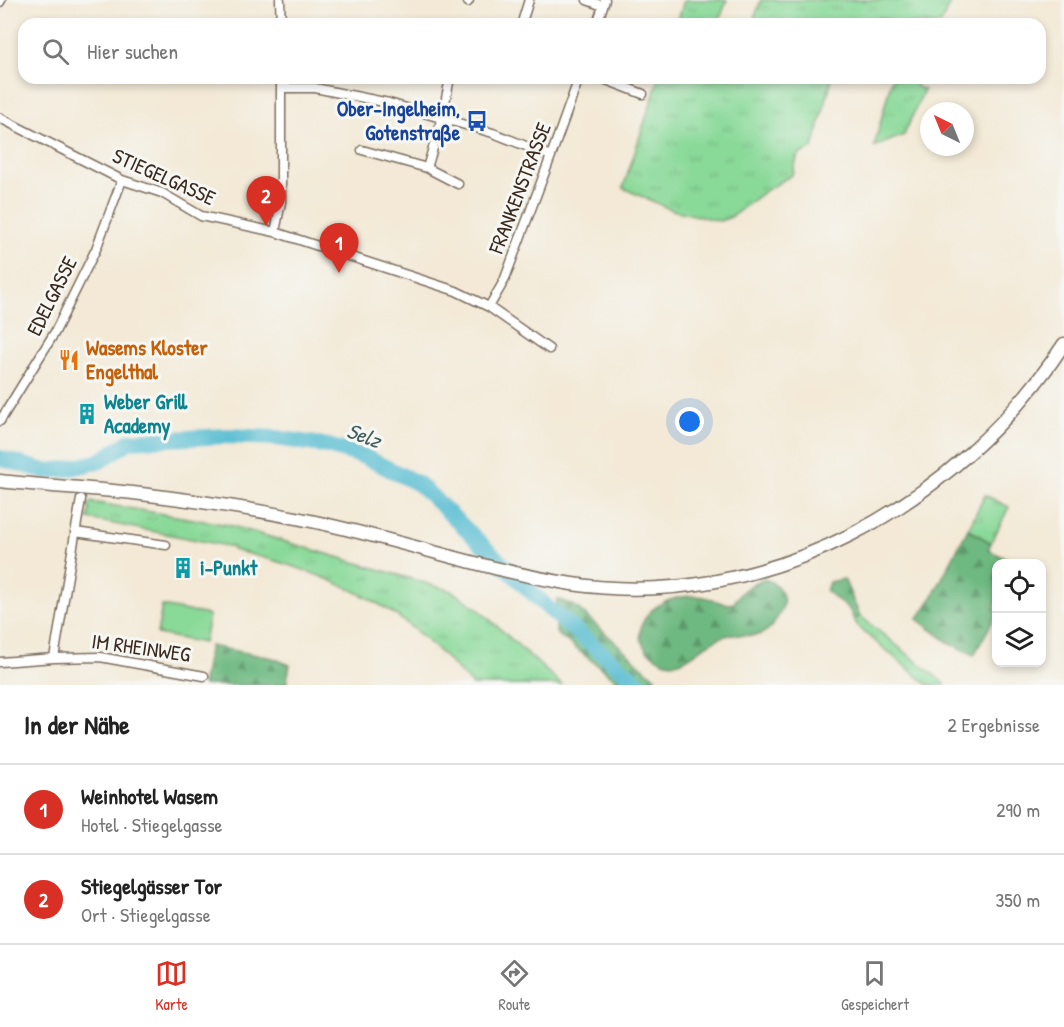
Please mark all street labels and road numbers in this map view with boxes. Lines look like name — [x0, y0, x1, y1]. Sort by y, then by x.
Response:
street label: FRANKENSTRASSE — [481, 118, 558, 258]
street label: STIEGELGASSE — [108, 141, 220, 212]
street label: EDELGASSE — [19, 251, 84, 340]
street label: IM RHEINWEG — [90, 626, 192, 669]

